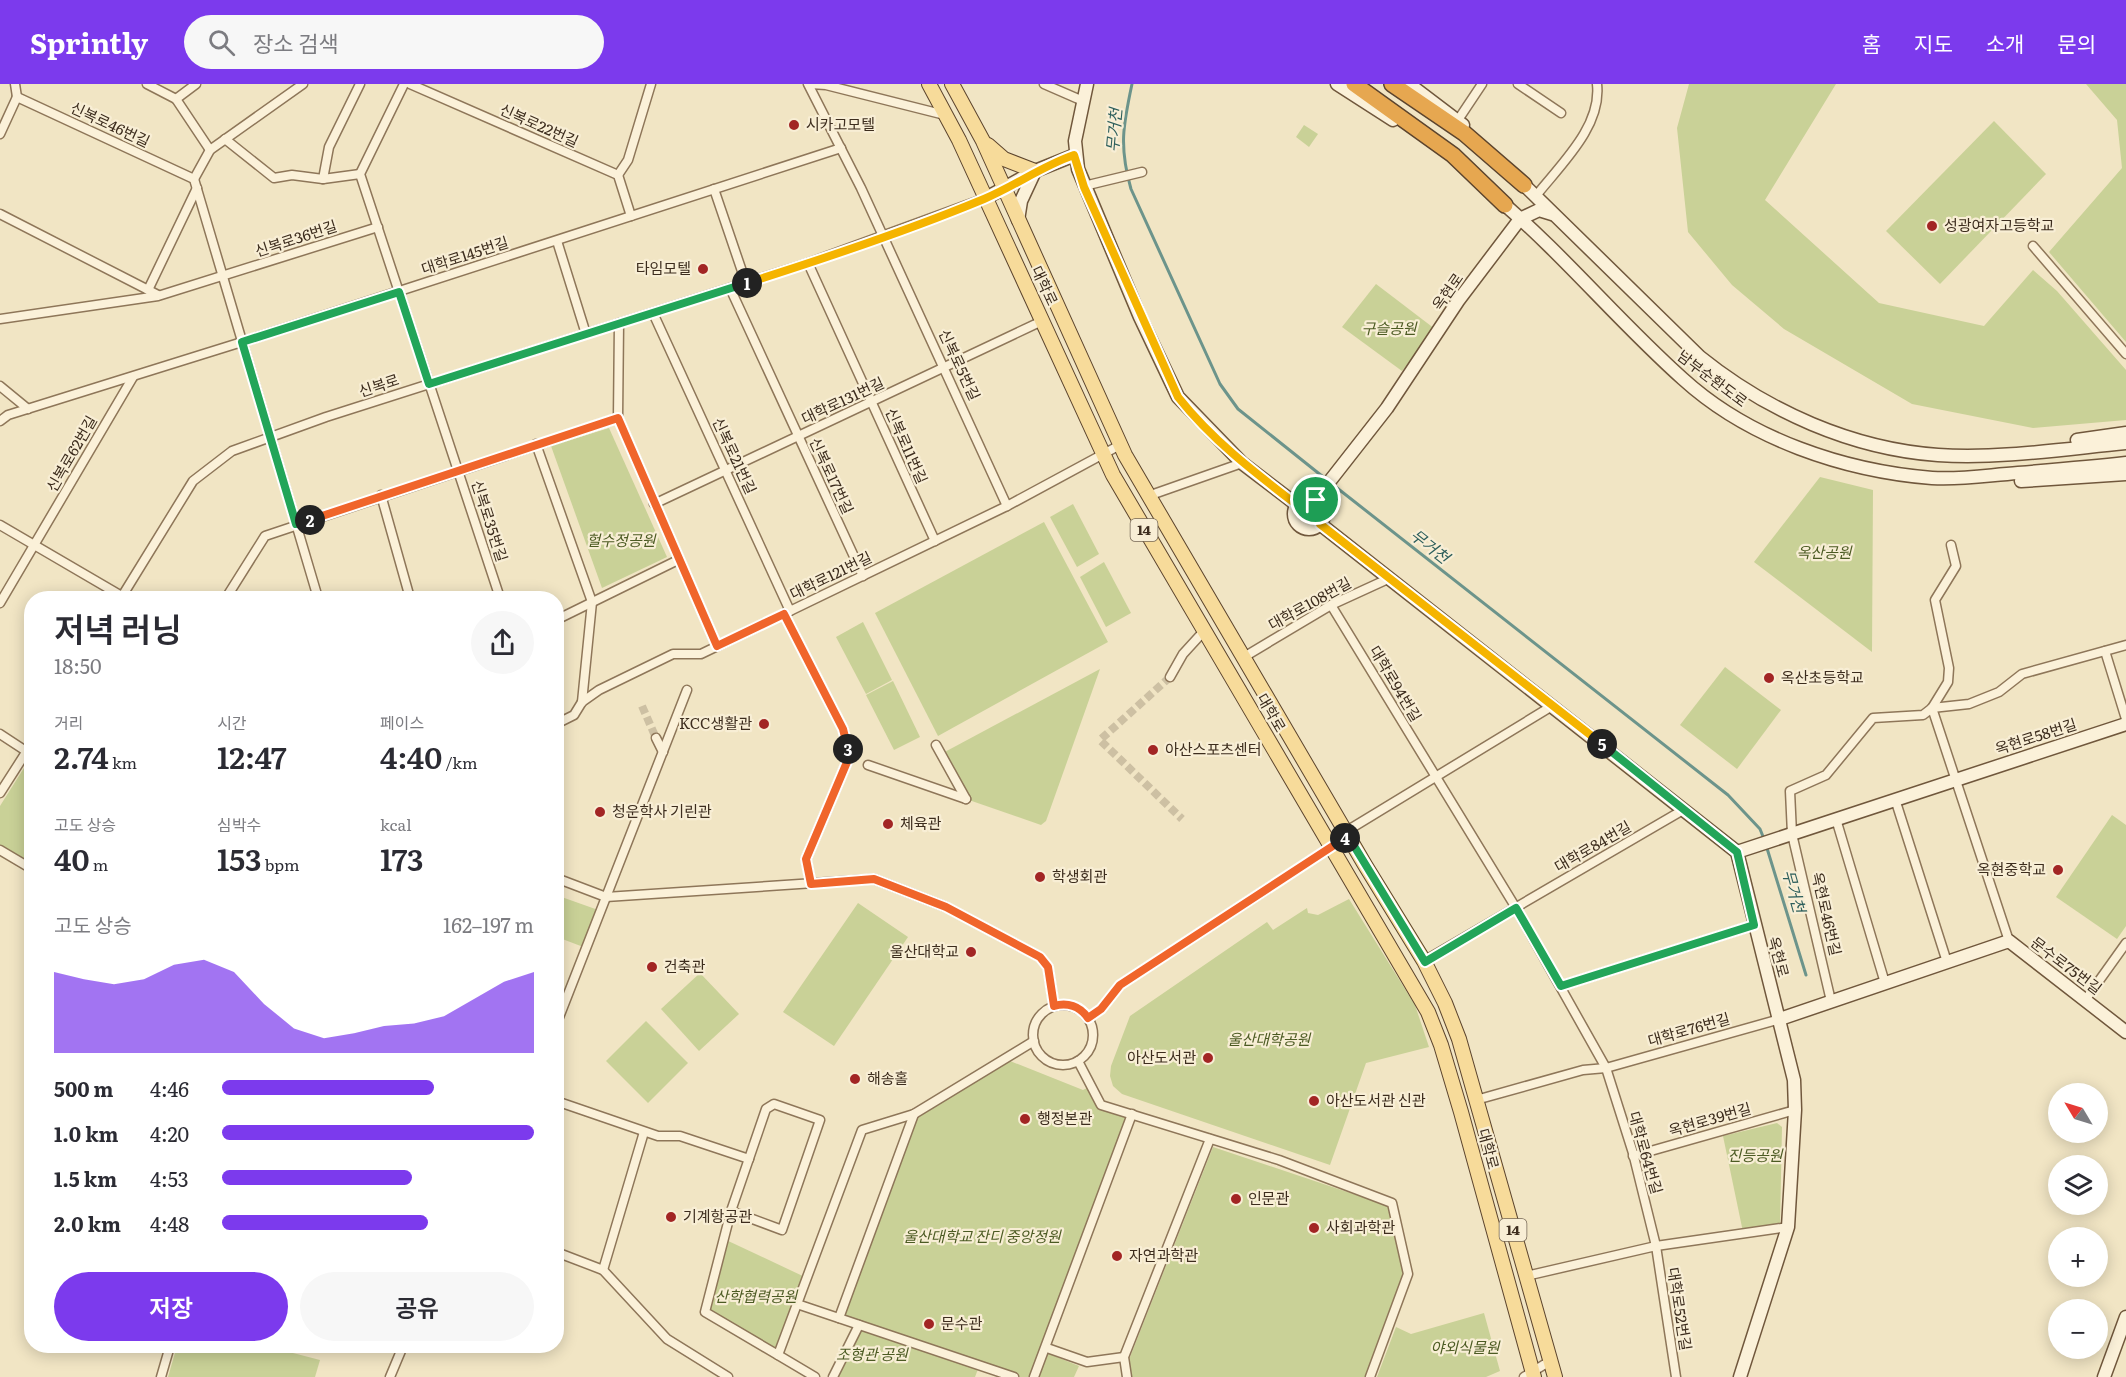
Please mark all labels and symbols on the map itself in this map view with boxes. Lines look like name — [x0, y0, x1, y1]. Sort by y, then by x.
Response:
street label: 신복로46번길 — [67, 95, 154, 152]
street label: 신복로22번길 — [496, 97, 583, 152]
water label: 무거천 — [1099, 105, 1127, 153]
place label: 시카고모텔 — [806, 112, 875, 135]
marker: 시카고모텔 — [787, 118, 801, 132]
street label: 신복로36번길 — [251, 213, 340, 262]
place label: 성광여자고등학교 — [1944, 213, 2054, 236]
marker: 성광여자고등학교 — [1925, 219, 1939, 233]
street label: 대학로145번길 — [418, 230, 511, 279]
place label: 타임모텔 — [636, 256, 691, 279]
marker: 타임모텔 — [696, 262, 710, 276]
street label: 대학로 — [1026, 262, 1065, 309]
pin: 1 — [732, 268, 762, 298]
street label: 옥현로 — [1425, 268, 1468, 315]
park label: 구슬공원 — [1361, 316, 1418, 339]
street label: 신복로5번길 — [934, 325, 987, 404]
street label: 남부순환도로 — [1673, 344, 1753, 412]
street label: 신복로 — [355, 367, 402, 402]
street label: 대학로131번길 — [797, 370, 888, 429]
street label: 신복로11번길 — [880, 404, 934, 487]
street label: 신복로62번길 — [40, 411, 102, 496]
street label: 신복로21번길 — [707, 413, 763, 498]
street label: 신복로17번길 — [805, 433, 860, 518]
pin — [1290, 474, 1341, 525]
street label: 신복로35번길 — [466, 477, 514, 564]
pin: 2 — [295, 505, 325, 535]
road number: 14 — [1130, 519, 1158, 541]
water label: 무거천 — [1406, 522, 1457, 570]
park label: 헐수정공원 — [586, 528, 657, 551]
park label: 옥산공원 — [1796, 540, 1853, 563]
street label: 대학로121번길 — [785, 545, 875, 604]
street label: 대학로108번길 — [1263, 570, 1355, 635]
street label: 대학로94번길 — [1365, 641, 1428, 726]
place label: 옥산초등학교 — [1781, 665, 1864, 688]
marker: 옥산초등학교 — [1762, 671, 1776, 685]
street label: 대학로 — [1252, 689, 1293, 736]
place label: KCC생활관 — [679, 711, 752, 734]
street label: 옥현로58번길 — [1992, 712, 2079, 760]
marker: KCC생활관 — [757, 717, 771, 731]
pin: 5 — [1587, 729, 1617, 759]
pin: 3 — [833, 734, 863, 764]
place label: 아산스포츠센터 — [1165, 737, 1262, 760]
marker: 아산스포츠센터 — [1146, 743, 1160, 757]
place label: 청운학사 기린관 — [612, 799, 712, 822]
marker: 청운학사 기린관 — [593, 805, 607, 819]
place label: 체육관 — [900, 811, 942, 834]
street label: 대학로84번길 — [1549, 814, 1635, 877]
marker: 체육관 — [881, 817, 895, 831]
pin: 4 — [1330, 823, 1360, 853]
place label: 옥현중학교 — [1977, 857, 2046, 880]
marker: 옥현중학교 — [2051, 863, 2065, 877]
place label: 학생회관 — [1052, 864, 1107, 887]
water label: 무거천 — [1777, 866, 1813, 917]
marker: 학생회관 — [1033, 870, 1047, 884]
street label: 옥현로46번길 — [1807, 870, 1848, 958]
street label: 문수로75번길 — [2026, 930, 2107, 999]
street label: 옥현로 — [1763, 934, 1796, 980]
place label: 울산대학교 — [890, 939, 959, 962]
marker: 울산대학교 — [964, 945, 978, 959]
place label: 건축관 — [664, 954, 706, 977]
marker: 건축관 — [645, 960, 659, 974]
street label: 대학로76번길 — [1645, 1006, 1732, 1051]
park label: 울산대학공원 — [1228, 1027, 1312, 1050]
place label: 아산도서관 — [1127, 1045, 1196, 1068]
marker: 아산도서관 — [1201, 1051, 1215, 1065]
place label: 해송홀 — [867, 1066, 908, 1089]
marker: 해송홀 — [848, 1072, 862, 1086]
north arrow — [2048, 1083, 2108, 1143]
place label: 아산도서관 신관 — [1326, 1088, 1426, 1111]
marker: 아산도서관 신관 — [1307, 1094, 1321, 1108]
street label: 옥현로39번길 — [1666, 1096, 1754, 1141]
place label: 행정본관 — [1037, 1106, 1092, 1129]
street label: 대학로64번길 — [1624, 1108, 1669, 1197]
marker: 행정본관 — [1018, 1112, 1032, 1126]
street label: 대학로 — [1473, 1126, 1506, 1172]
park label: 진등공원 — [1727, 1143, 1784, 1166]
place label: 인문관 — [1248, 1186, 1290, 1209]
marker: 인문관 — [1229, 1192, 1243, 1206]
place label: 기계항공관 — [683, 1204, 752, 1227]
marker: 기계항공관 — [664, 1210, 678, 1224]
place label: 사회과학관 — [1326, 1215, 1395, 1238]
road number: 14 — [1500, 1219, 1526, 1241]
marker: 사회과학관 — [1307, 1221, 1321, 1235]
park label: 울산대학교 잔디 중앙정원 — [903, 1224, 1062, 1247]
place label: 자연과학관 — [1129, 1243, 1198, 1266]
marker: 자연과학관 — [1110, 1249, 1124, 1263]
street label: 대학로52번길 — [1663, 1265, 1698, 1352]
park label: 산학협력공원 — [715, 1284, 799, 1307]
place label: 문수관 — [941, 1311, 983, 1334]
marker: 문수관 — [922, 1317, 936, 1331]
park label: 야외식물원 — [1430, 1335, 1501, 1358]
park label: 조형관 공원 — [836, 1342, 909, 1365]

